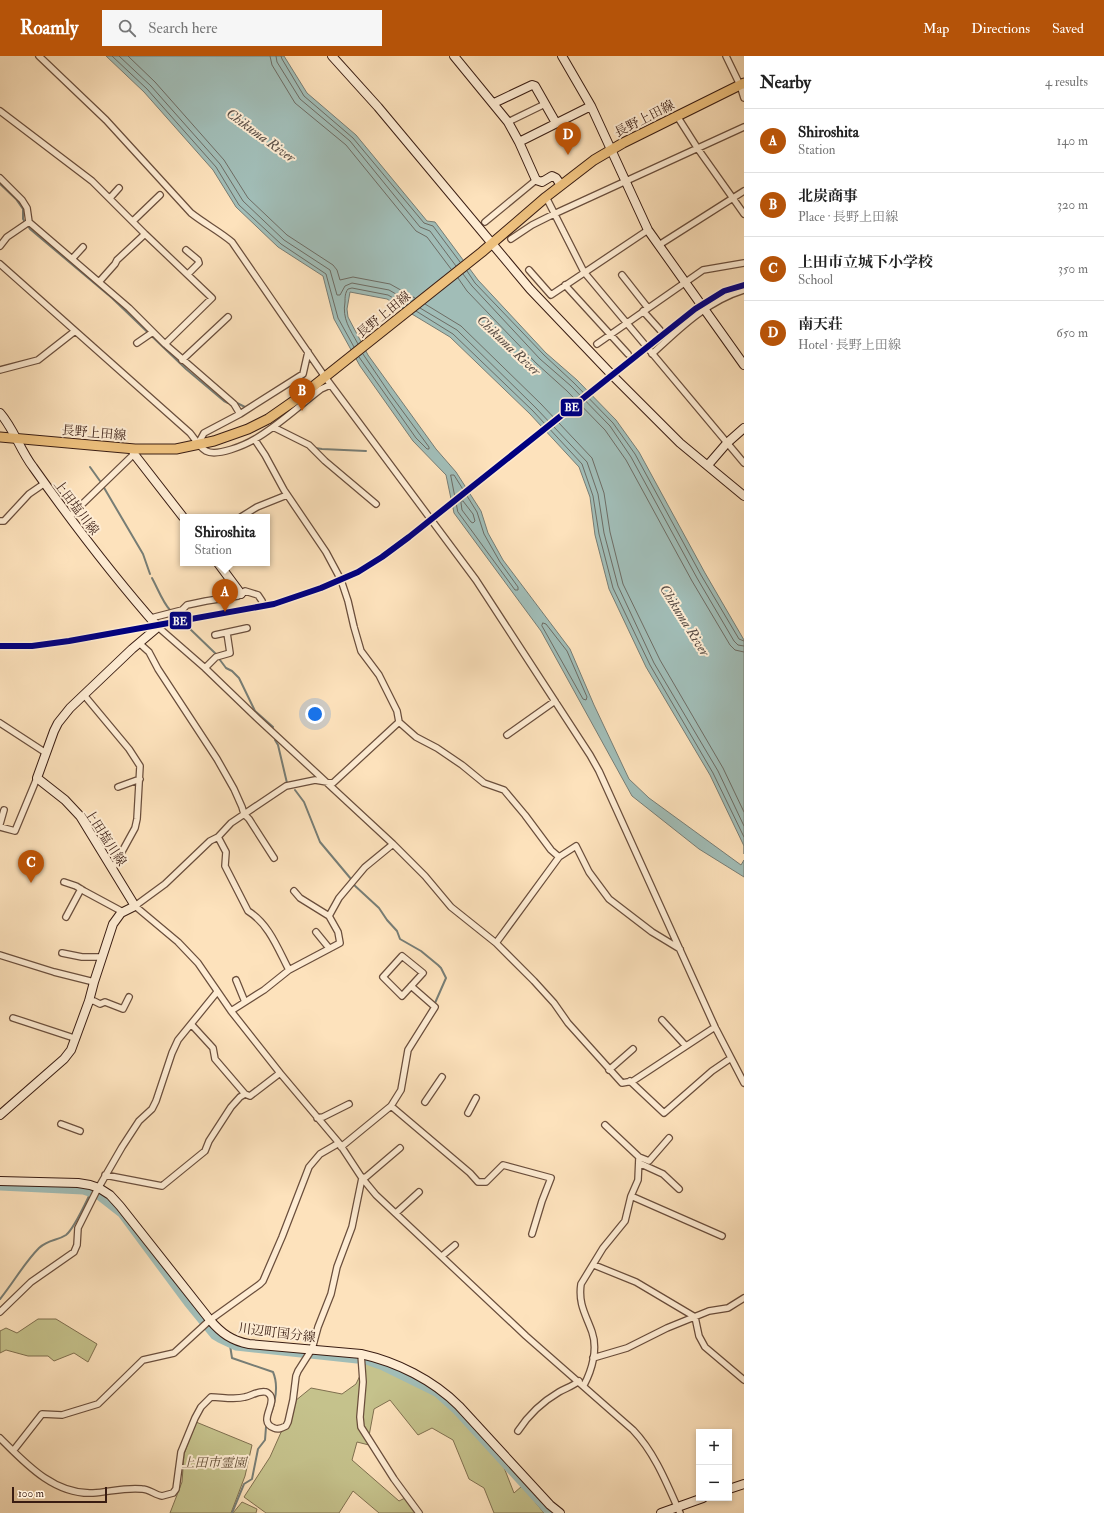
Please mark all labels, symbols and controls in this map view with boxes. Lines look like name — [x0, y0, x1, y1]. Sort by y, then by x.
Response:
search box — [102, 10, 382, 46]
text: Roamly — [20, 16, 78, 40]
icon: search — [116, 17, 138, 39]
text: Search here — [148, 19, 218, 38]
text: Map — [923, 20, 949, 37]
text: Directions — [971, 20, 1030, 37]
text: Saved — [1052, 20, 1084, 37]
text: Nearby — [760, 72, 811, 93]
text: 4 results — [1045, 74, 1088, 90]
street label: 長野上田線 — [612, 97, 677, 141]
water label: Chikuma River — [223, 105, 299, 167]
pin: D — [555, 122, 581, 155]
text: Shiroshita — [798, 123, 859, 142]
text: A — [769, 133, 777, 149]
text: 140 m — [1057, 133, 1088, 149]
text: Station — [798, 142, 835, 158]
text: 北炭商事 — [798, 187, 858, 206]
text: B — [769, 197, 777, 213]
text: 320 m — [1057, 197, 1088, 213]
text: Place · 長野上田線 — [798, 209, 898, 225]
text: 上田市立城下小学校 — [798, 253, 933, 272]
text: C — [768, 261, 778, 277]
text: 350 m — [1058, 261, 1088, 277]
text: School — [798, 272, 833, 288]
street label: 長野上田線 — [353, 288, 414, 341]
water label: Chikuma River — [473, 311, 545, 380]
text: 南天荘 — [798, 315, 843, 334]
text: D — [768, 325, 778, 341]
text: 650 m — [1056, 325, 1088, 341]
text: Hotel · 長野上田線 — [798, 337, 901, 353]
pin: B — [289, 378, 315, 411]
line badge: BE — [560, 398, 583, 417]
text: BE — [564, 401, 580, 414]
street label: 長野上田線 — [61, 422, 127, 444]
street label: 上田塩川線 — [50, 477, 102, 538]
popup — [180, 514, 270, 566]
text: Shiroshita — [195, 523, 255, 542]
text: Station — [195, 542, 232, 558]
pin: A — [212, 579, 238, 612]
water label: Chikuma River — [656, 581, 714, 660]
line badge: BE — [169, 611, 192, 630]
text: BE — [172, 615, 188, 628]
your location — [305, 704, 325, 724]
street label: 上田塩川線 — [81, 806, 130, 869]
pin: C — [18, 850, 44, 883]
street label: 川辺町国分線 — [237, 1320, 317, 1346]
map controls — [696, 1429, 732, 1501]
button: + — [696, 1429, 732, 1465]
park label: 上田市霊園 — [181, 1455, 248, 1471]
button: − — [696, 1465, 732, 1501]
scale bar — [12, 1485, 107, 1504]
text: 100 m — [18, 1487, 44, 1500]

